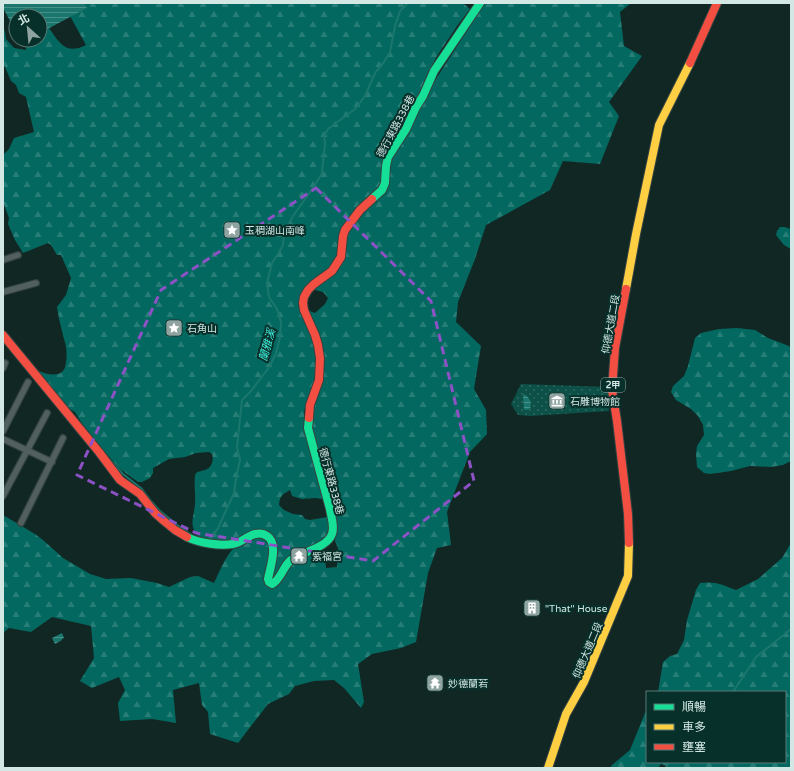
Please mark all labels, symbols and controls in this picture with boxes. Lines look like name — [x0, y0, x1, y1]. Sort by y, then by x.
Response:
north arrow — [8, 8, 48, 48]
text: 北 — [16, 11, 32, 28]
street label: 德行東路338巷 — [374, 93, 417, 160]
place icon: 玉稠湖山南峰 — [222, 220, 242, 240]
place label: 玉稠湖山南峰 — [245, 225, 305, 237]
street label: 仰德大道二段 — [600, 294, 622, 355]
place icon: 石角山 — [164, 318, 184, 338]
place label: 石角山 — [187, 323, 217, 335]
water label: 蘭雅溪 — [257, 326, 279, 363]
road number: 2甲 — [601, 378, 625, 392]
museum icon: 石雕博物館 — [547, 391, 567, 411]
place label: 石雕博物館 — [570, 396, 620, 408]
street label: 德行東路338巷 — [316, 446, 346, 516]
temple icon: 紫福宮 — [289, 546, 309, 566]
place label: 紫福宮 — [312, 551, 342, 563]
building icon: "That" House — [522, 598, 542, 618]
place label: "That" House — [545, 603, 608, 615]
street label: 仰德大道二段 — [571, 620, 605, 680]
temple icon: 妙德蘭若 — [425, 673, 445, 693]
place label: 妙德蘭若 — [448, 678, 488, 690]
legend — [646, 691, 786, 763]
text: 順暢 — [682, 700, 706, 714]
text: 車多 — [682, 720, 706, 734]
text: 壅塞 — [682, 740, 706, 754]

